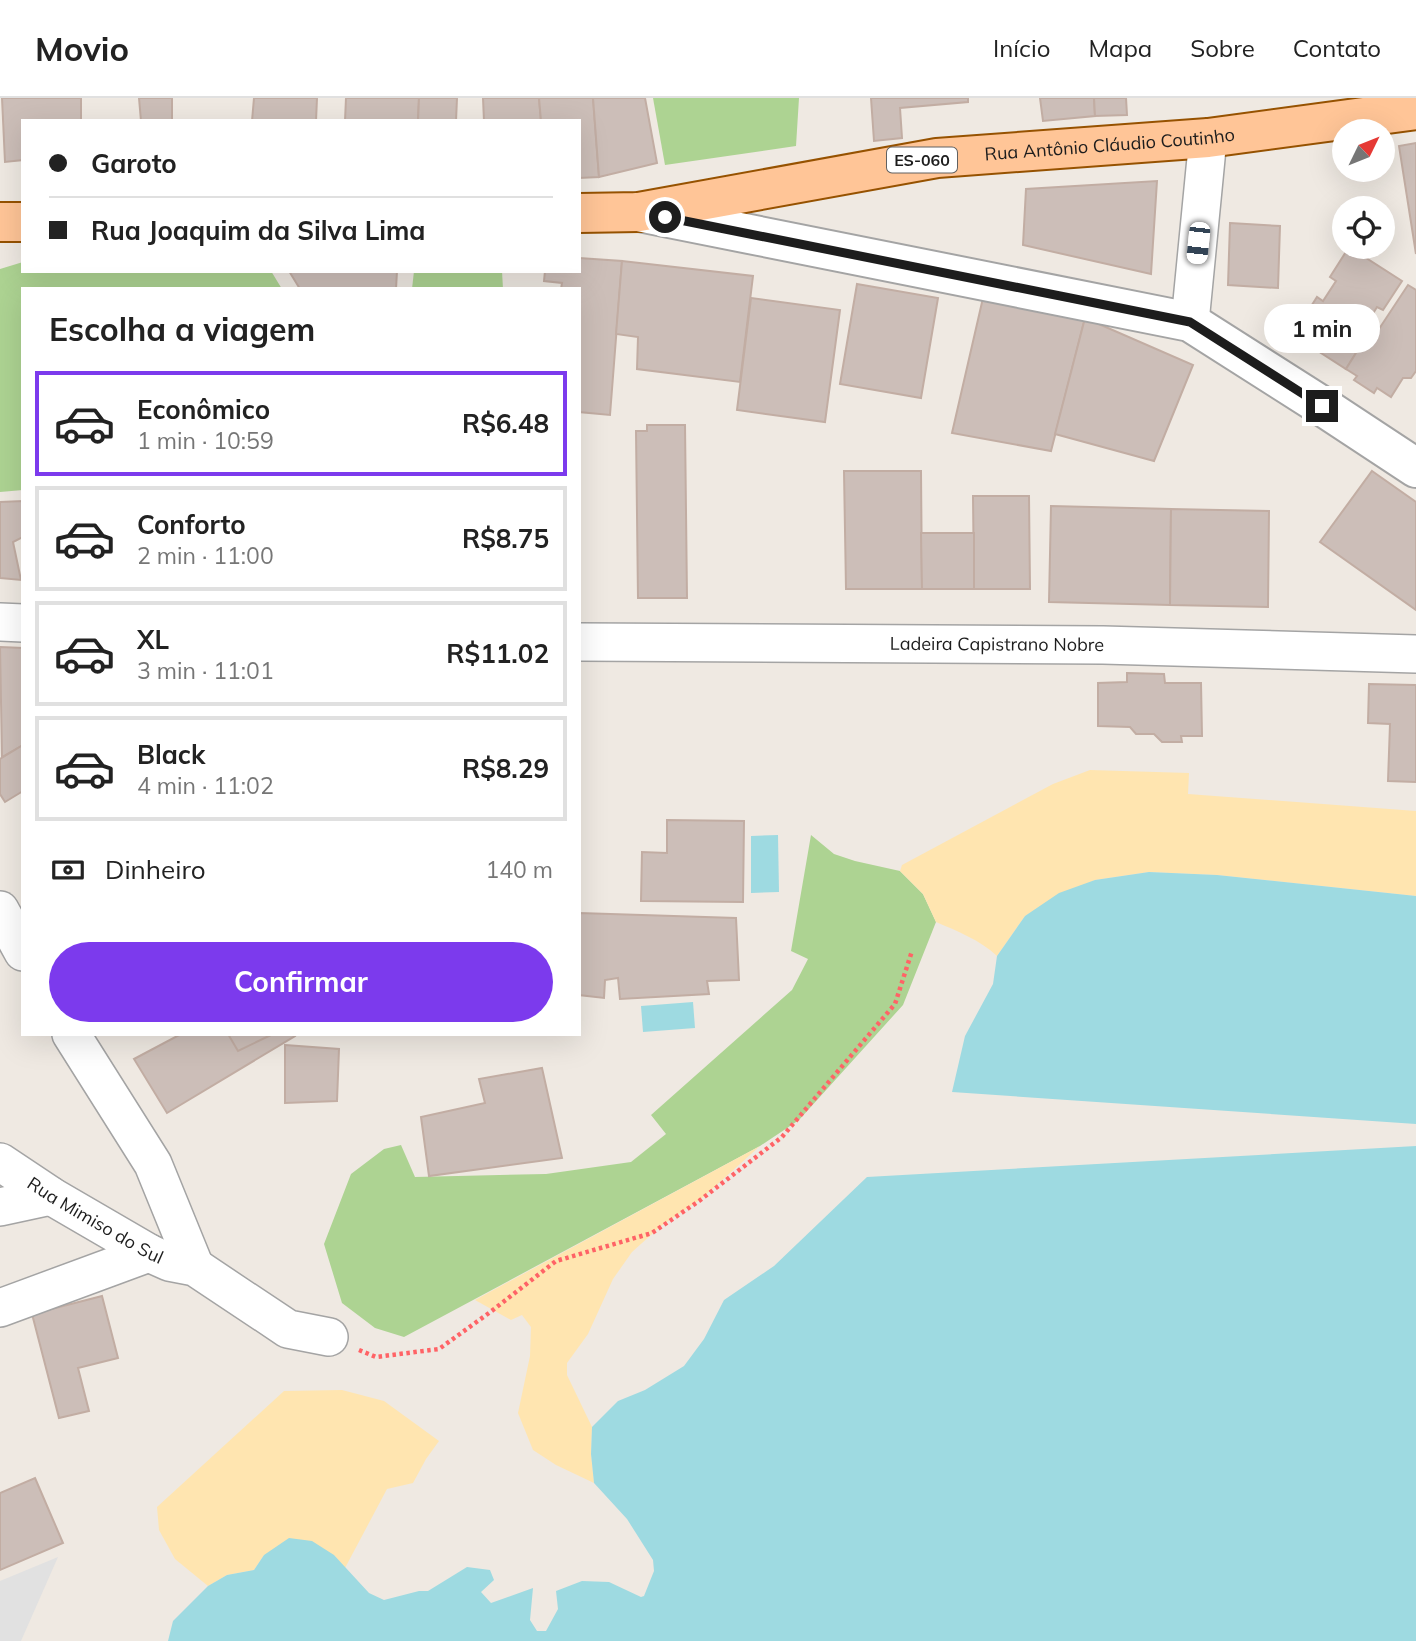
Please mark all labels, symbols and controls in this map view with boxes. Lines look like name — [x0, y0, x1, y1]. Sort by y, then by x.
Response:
text: Movio — [35, 28, 129, 69]
text: Início — [993, 33, 1050, 63]
text: Mapa — [1088, 33, 1152, 63]
text: Sobre — [1190, 33, 1255, 63]
text: Contato — [1293, 33, 1381, 63]
north arrow — [1332, 119, 1395, 182]
map controls — [1332, 119, 1395, 259]
street label: Rua Antônio Cláudio Coutinho — [984, 123, 1236, 165]
text: Garoto — [91, 147, 177, 180]
road number: ES-060 — [887, 148, 957, 172]
button: locate — [1332, 196, 1395, 259]
route start — [649, 201, 681, 233]
text: Rua Joaquim da Silva Lima — [91, 214, 426, 247]
car — [1186, 221, 1211, 265]
callout: 1 min — [1264, 304, 1380, 354]
text: Escolha a viagem — [49, 309, 315, 349]
text: 1 min — [1292, 314, 1352, 343]
route end — [1306, 390, 1338, 422]
icon: car — [53, 392, 116, 455]
text: Econômico — [137, 393, 270, 426]
text: R$6.48 — [462, 407, 549, 440]
text: 1 min · 10:59 — [137, 426, 274, 455]
icon: car — [53, 507, 116, 570]
text: Conforto — [137, 508, 246, 541]
text: R$8.75 — [462, 522, 549, 555]
text: 2 min · 11:00 — [137, 541, 274, 570]
icon: car — [53, 622, 116, 685]
text: XL — [137, 623, 169, 656]
street label: Ladeira Capistrano Nobre — [890, 632, 1104, 656]
text: R$11.02 — [446, 637, 549, 670]
text: 3 min · 11:01 — [137, 656, 274, 685]
icon: car — [53, 737, 116, 800]
text: Black — [137, 738, 205, 771]
text: R$8.29 — [462, 752, 549, 785]
text: 4 min · 11:02 — [137, 771, 274, 800]
icon: cash — [49, 851, 87, 889]
text: Dinheiro — [105, 853, 206, 886]
text: 140 m — [485, 855, 553, 884]
button: Confirmar — [49, 942, 553, 1022]
street label: Rua Mimiso do Sul — [23, 1171, 167, 1269]

